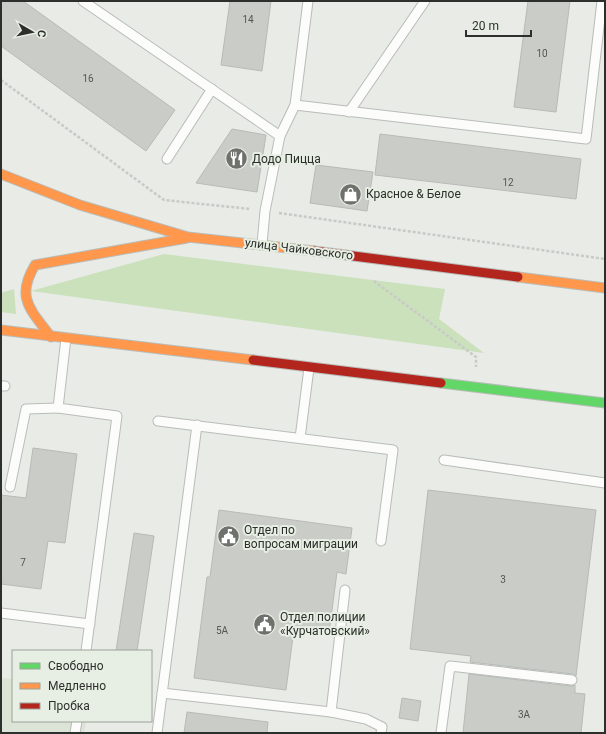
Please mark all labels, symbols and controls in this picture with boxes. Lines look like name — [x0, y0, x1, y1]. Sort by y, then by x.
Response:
north arrow — [12, 12, 52, 52]
scale bar — [466, 12, 531, 38]
house number: 14 — [242, 14, 254, 25]
text: 20 m — [472, 19, 499, 33]
text: С — [34, 29, 48, 38]
house number: 10 — [536, 48, 548, 59]
house number: 16 — [82, 73, 94, 84]
restaurant icon: Додо Пицца — [223, 146, 249, 172]
place label: Додо Пицца — [252, 152, 321, 166]
house number: 12 — [502, 177, 514, 188]
shop icon: Красное & Белое — [337, 181, 363, 207]
place label: Красное & Белое — [366, 187, 461, 201]
street label: улица Чайковского — [244, 235, 354, 263]
place label: Отдел по вопросам миграции — [244, 523, 358, 551]
public building icon: Отдел по вопросам миграции — [215, 524, 241, 550]
house number: 7 — [20, 557, 26, 568]
house number: 3 — [500, 574, 506, 585]
place label: Отдел полиции «Курчатовский» — [280, 610, 370, 638]
public building icon: Отдел полиции «Курчатовский» — [251, 611, 277, 637]
house number: 5А — [216, 625, 229, 636]
legend — [12, 650, 152, 722]
text: Свободно — [48, 659, 104, 673]
text: Медленно — [48, 679, 106, 693]
text: Пробка — [48, 699, 90, 713]
house number: 3А — [518, 709, 531, 720]

